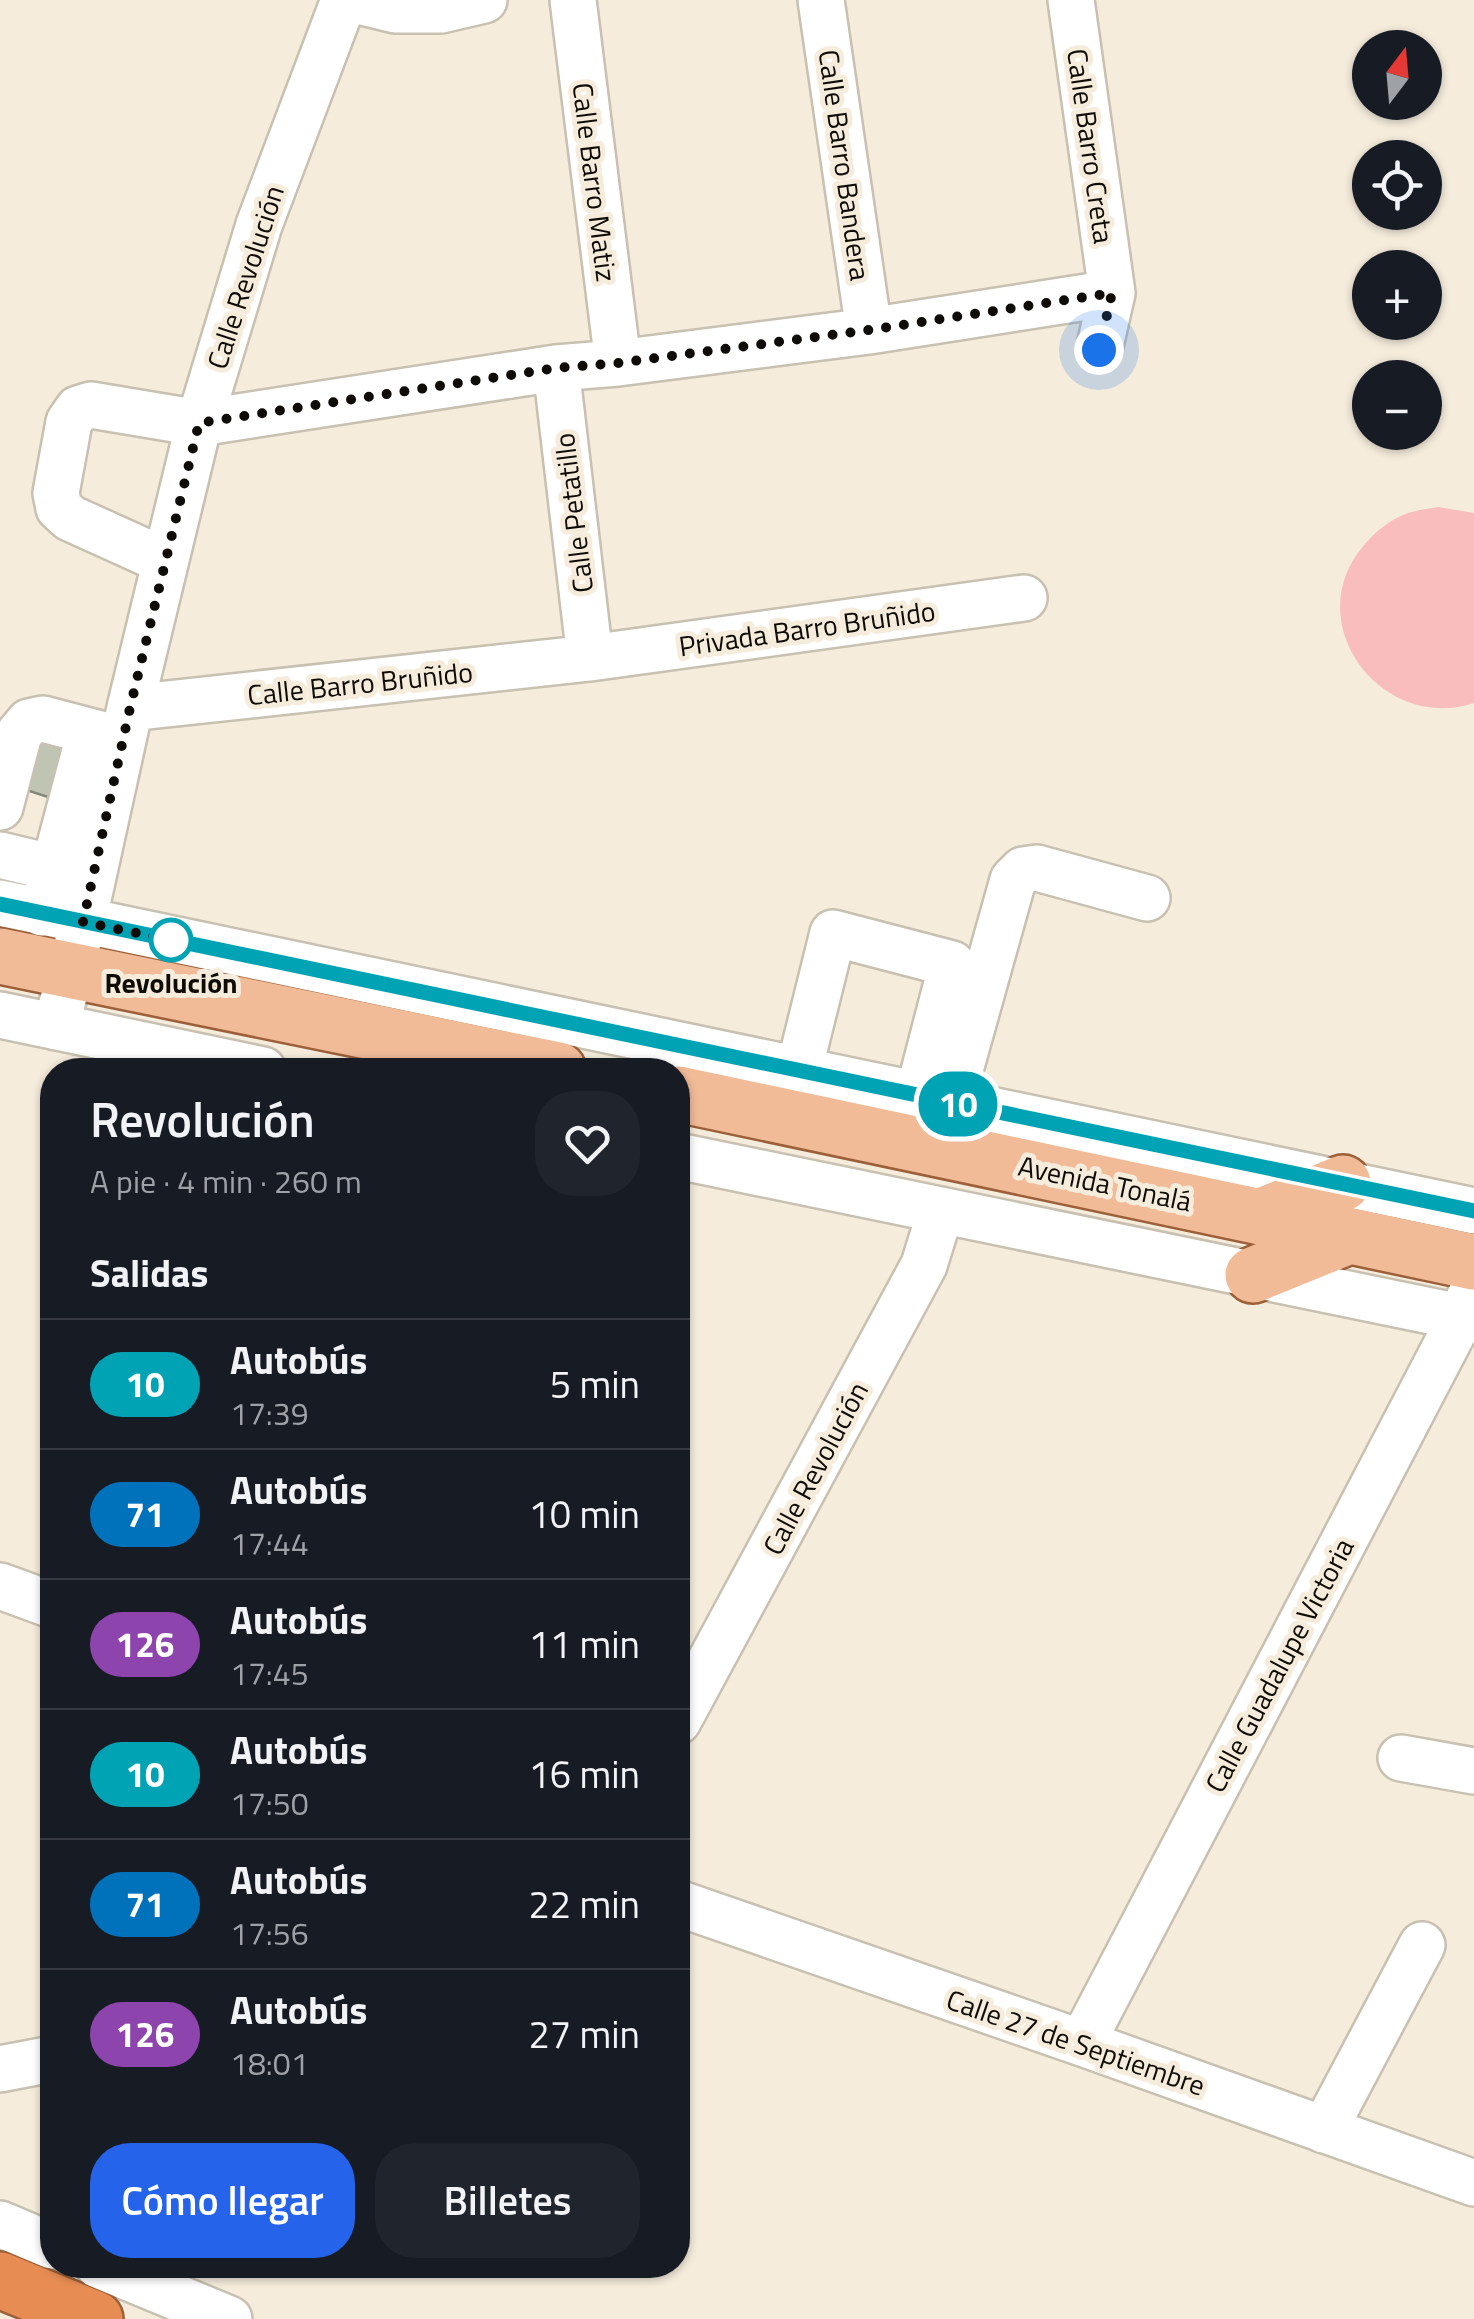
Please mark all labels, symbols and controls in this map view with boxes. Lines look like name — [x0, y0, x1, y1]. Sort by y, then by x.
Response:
north arrow — [1352, 30, 1442, 120]
map controls — [1352, 30, 1442, 450]
street label: Calle Barro Creta — [1056, 46, 1126, 246]
street label: Calle Barro Bandera — [808, 47, 882, 283]
street label: Calle Barro Matiz — [561, 80, 629, 284]
button: locate — [1352, 140, 1442, 230]
street label: Calle Revolución — [195, 180, 295, 374]
button: + — [1352, 250, 1442, 340]
your location — [1074, 325, 1124, 375]
button: − — [1352, 360, 1442, 450]
street label: Calle Petatillo — [542, 431, 604, 595]
street label: Privada Barro Bruñido — [676, 589, 938, 667]
street label: Calle Barro Bruñido — [245, 650, 475, 716]
marker: Revolución — [150, 919, 192, 961]
place label: Revolución — [104, 961, 238, 1004]
line badge: 10 — [913, 1072, 1003, 1136]
text: 10 — [938, 1077, 978, 1131]
text: Revolución — [90, 1083, 315, 1156]
button: heart — [535, 1091, 640, 1196]
street label: Avenida Tonalá — [1014, 1144, 1196, 1222]
text: A pie · 4 min · 260 m — [90, 1157, 362, 1205]
text: Salidas — [90, 1244, 208, 1302]
text: Autobús — [230, 1331, 368, 1389]
text: 5 min — [550, 1355, 640, 1413]
text: 10 — [125, 1357, 165, 1411]
street label: Calle Revolución — [751, 1374, 879, 1562]
text: 17:39 — [230, 1389, 309, 1437]
text: Autobús — [230, 1461, 368, 1519]
text: 10 min — [529, 1485, 640, 1543]
text: 71 — [125, 1487, 165, 1541]
text: 17:44 — [230, 1519, 309, 1567]
street label: Calle Guadalupe Victoria — [1194, 1530, 1364, 1800]
text: Autobús — [230, 1591, 368, 1649]
text: 11 min — [529, 1615, 640, 1673]
text: 126 — [116, 1617, 174, 1671]
text: 17:45 — [230, 1649, 309, 1697]
text: Autobús — [230, 1721, 368, 1779]
text: 16 min — [529, 1745, 640, 1803]
text: 10 — [125, 1747, 165, 1801]
text: 17:50 — [230, 1779, 309, 1827]
text: Autobús — [230, 1851, 368, 1909]
text: 22 min — [529, 1875, 640, 1933]
text: 71 — [125, 1877, 165, 1931]
text: 17:56 — [230, 1909, 309, 1957]
street label: Calle 27 de Septiembre — [941, 1978, 1211, 2106]
text: Autobús — [230, 1981, 368, 2039]
text: 27 min — [529, 2005, 640, 2063]
text: 126 — [116, 2007, 174, 2061]
text: 18:01 — [230, 2039, 309, 2087]
button: Cómo llegar — [90, 2143, 355, 2258]
button: Billetes — [375, 2143, 640, 2258]

